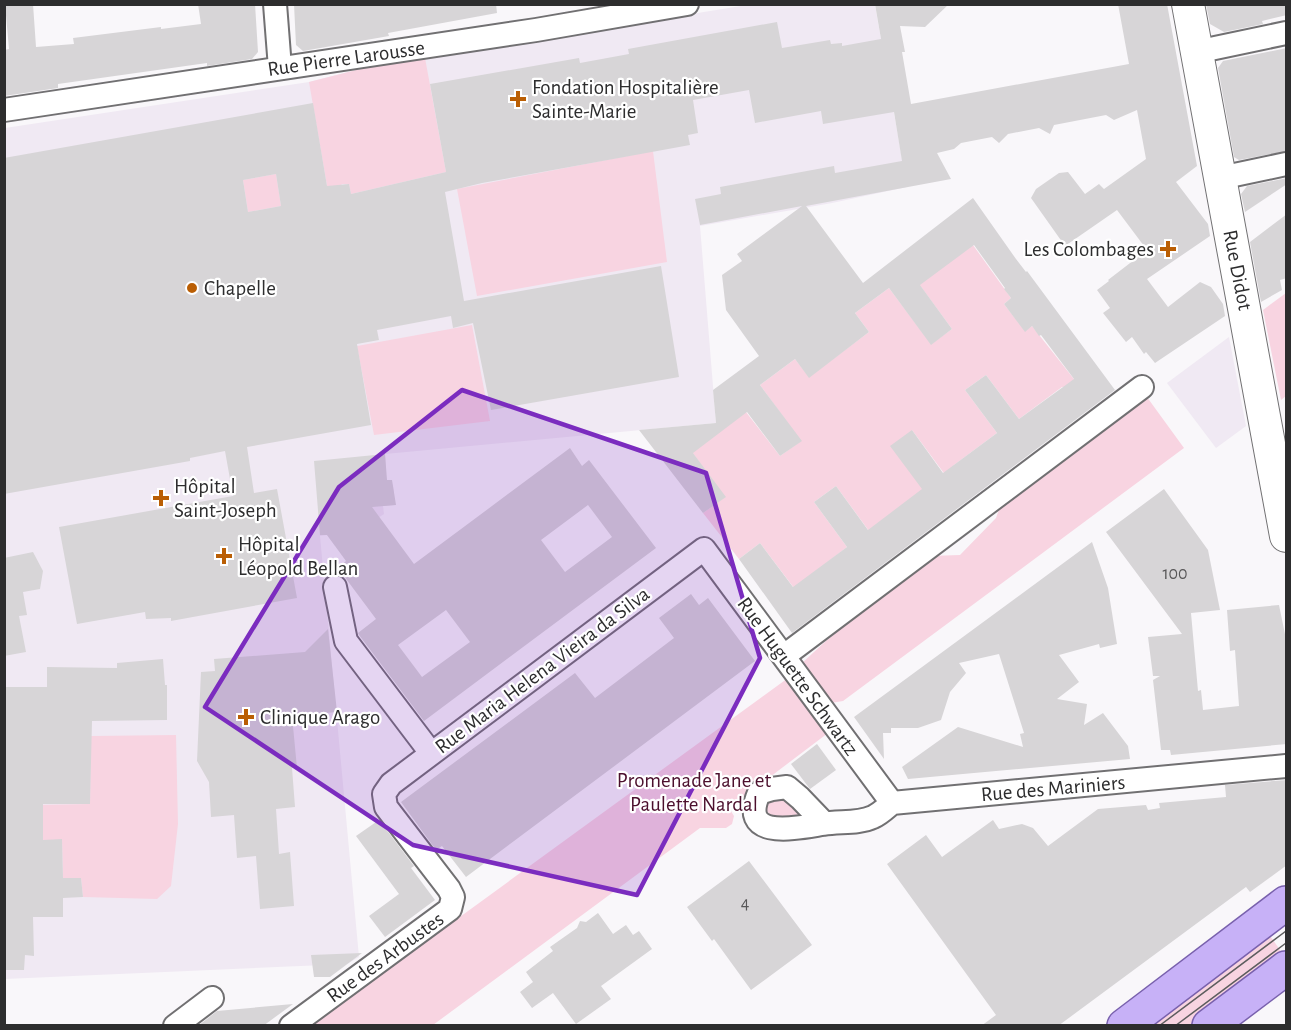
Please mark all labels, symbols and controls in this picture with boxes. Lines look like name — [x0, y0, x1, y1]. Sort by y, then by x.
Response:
street label: Rue Pierre Larousse — [266, 37, 426, 80]
place label: Fondation Hospitalière Sainte-Marie — [532, 77, 719, 122]
marker: Fondation Hospitalière Sainte-Marie — [509, 90, 527, 108]
street label: Rue Didot — [1219, 228, 1256, 312]
place label: Les Colombages — [1024, 239, 1154, 260]
marker: Les Colombages — [1159, 240, 1177, 258]
place label: Chapelle — [204, 278, 276, 299]
marker: Chapelle — [185, 281, 199, 295]
place label: Hôpital Saint-Joseph — [174, 476, 277, 521]
marker: Hôpital Saint-Joseph — [152, 489, 170, 507]
place label: Hôpital Léopold Bellan — [238, 534, 358, 579]
marker: Hôpital Léopold Bellan — [215, 547, 233, 565]
house number: 100 — [1162, 565, 1188, 583]
street label: Rue Maria Helena Vieira da Silva — [431, 583, 654, 758]
street label: Rue Huguette Schwartz — [733, 593, 862, 759]
place label: Clinique Arago — [260, 707, 380, 728]
marker: Clinique Arago — [237, 708, 255, 726]
park label: Promenade Jane et Paulette Nardal — [617, 770, 772, 815]
street label: Rue des Mariniers — [980, 772, 1126, 805]
house number: 4 — [741, 895, 750, 913]
street label: Rue des Arbustes — [323, 908, 448, 1007]

